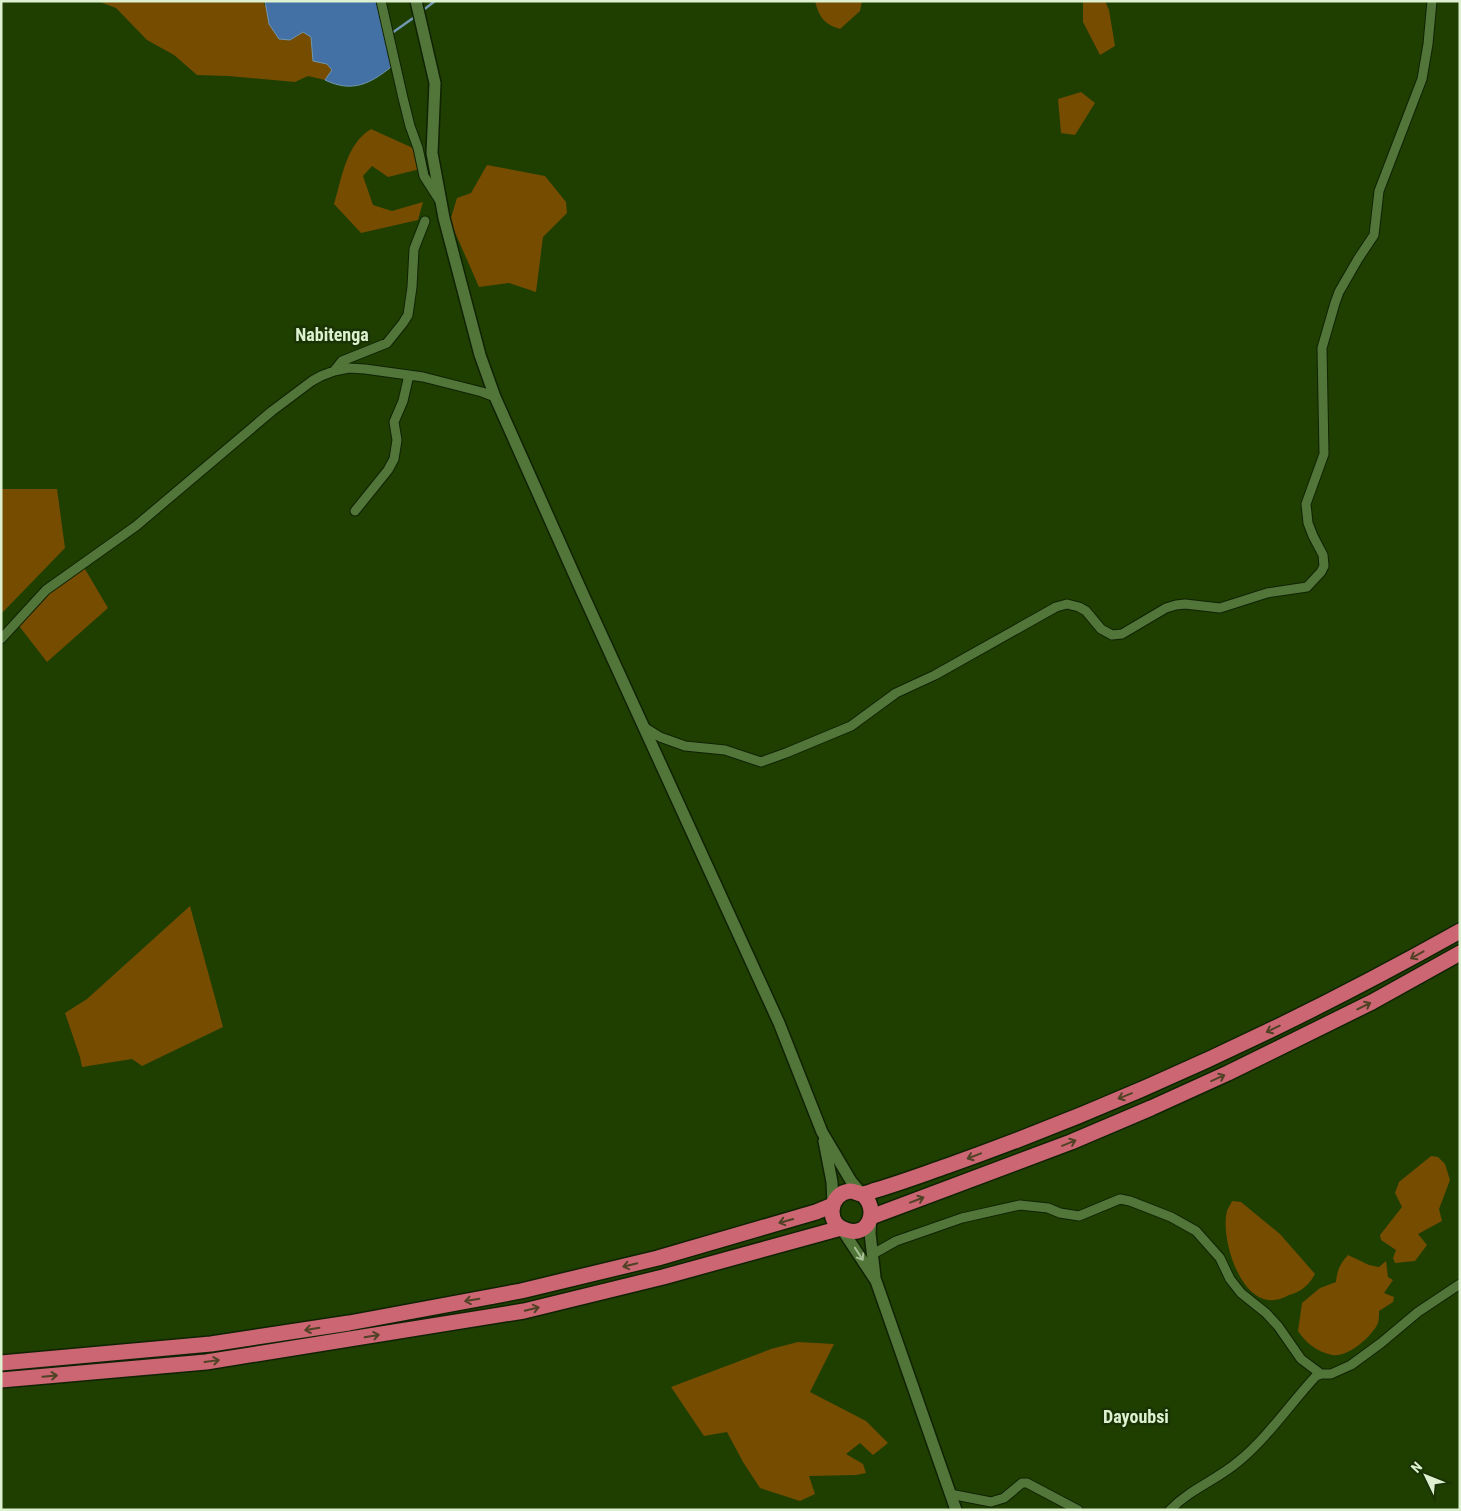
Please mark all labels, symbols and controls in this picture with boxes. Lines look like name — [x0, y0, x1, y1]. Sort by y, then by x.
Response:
district label: Nabitenga — [295, 324, 369, 345]
one-way arrow — [1410, 950, 1425, 960]
one-way arrow — [1356, 1001, 1371, 1011]
one-way arrow — [1266, 1025, 1281, 1035]
one-way arrow — [1210, 1072, 1225, 1082]
one-way arrow — [1118, 1092, 1133, 1101]
one-way arrow — [1061, 1137, 1076, 1147]
one-way arrow — [966, 1152, 982, 1161]
one-way arrow — [909, 1195, 924, 1204]
one-way arrow — [779, 1216, 795, 1226]
one-way arrow — [854, 1247, 864, 1261]
one-way arrow — [623, 1261, 639, 1270]
one-way arrow — [464, 1296, 480, 1306]
one-way arrow — [524, 1304, 540, 1313]
one-way arrow — [304, 1324, 320, 1334]
one-way arrow — [364, 1331, 380, 1341]
one-way arrow — [203, 1356, 219, 1366]
one-way arrow — [42, 1371, 58, 1381]
district label: Dayoubsi — [1103, 1406, 1169, 1427]
north arrow — [1401, 1451, 1451, 1501]
text: N — [1408, 1459, 1425, 1476]

